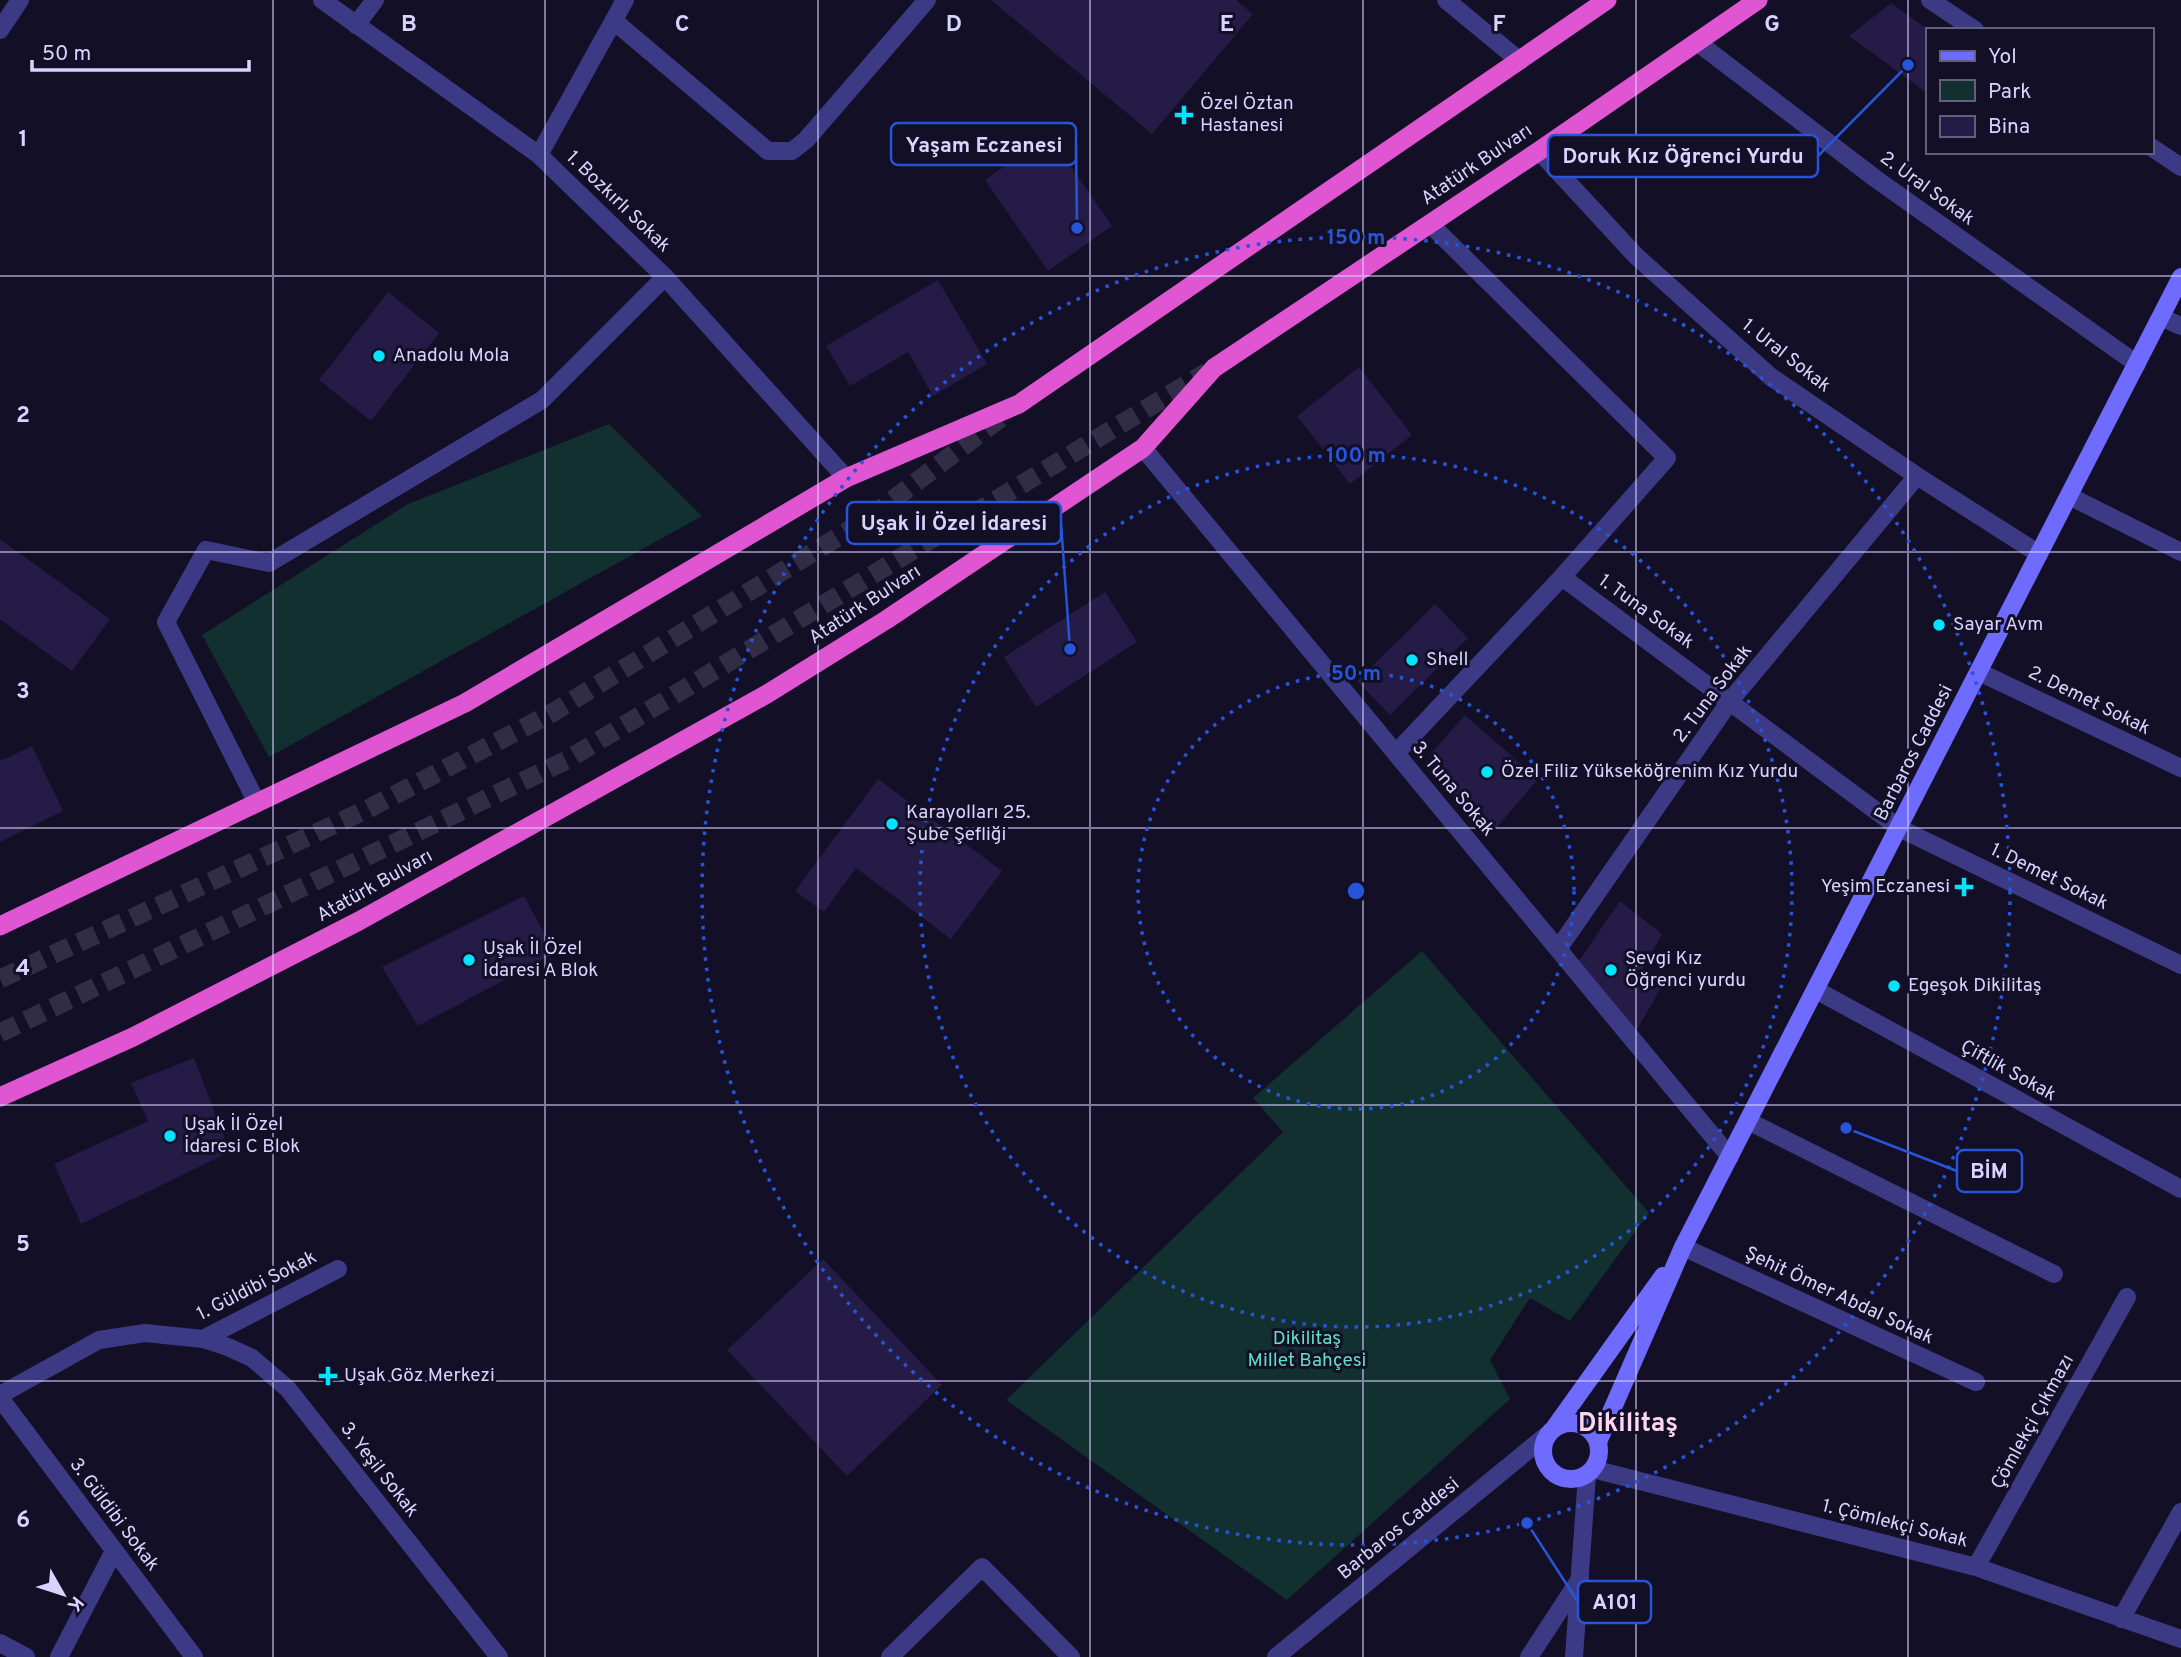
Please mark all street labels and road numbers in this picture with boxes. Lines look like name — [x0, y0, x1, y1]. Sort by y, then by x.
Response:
street label: Atatürk Bulvarı — [1417, 119, 1537, 211]
street label: 1. Bozkırlı Sokak — [561, 146, 675, 258]
street label: 2. Ural Sokak — [1875, 147, 1979, 231]
street label: 1. Ural Sokak — [1737, 314, 1835, 398]
street label: Atatürk Bulvarı — [804, 560, 926, 650]
street label: 1. Tuna Sokak — [1593, 569, 1699, 655]
street label: 2. Tuna Sokak — [1668, 640, 1758, 748]
street label: 2. Demet Sokak — [2024, 661, 2154, 741]
street label: Barbaros Caddesi — [1869, 681, 1959, 825]
street label: 3. Tuna Sokak — [1406, 736, 1500, 842]
street label: 1. Demet Sokak — [1986, 838, 2112, 916]
street label: Atatürk Bulvarı — [313, 844, 437, 928]
street label: Çiftlik Sokak — [1956, 1035, 2060, 1107]
street label: Şehit Ömer Abdal Sokak — [1741, 1241, 1938, 1350]
street label: 1. Güldibi Sokak — [193, 1246, 321, 1326]
street label: Çömlekçi Çıkmazı — [1986, 1350, 2080, 1494]
street label: 3. Yeşil Sokak — [334, 1418, 424, 1522]
street label: 3. Güldibi Sokak — [64, 1454, 164, 1576]
street label: Barbaros Caddesi — [1333, 1473, 1465, 1585]
street label: 1. Çömlekçi Sokak — [1820, 1494, 1970, 1554]

